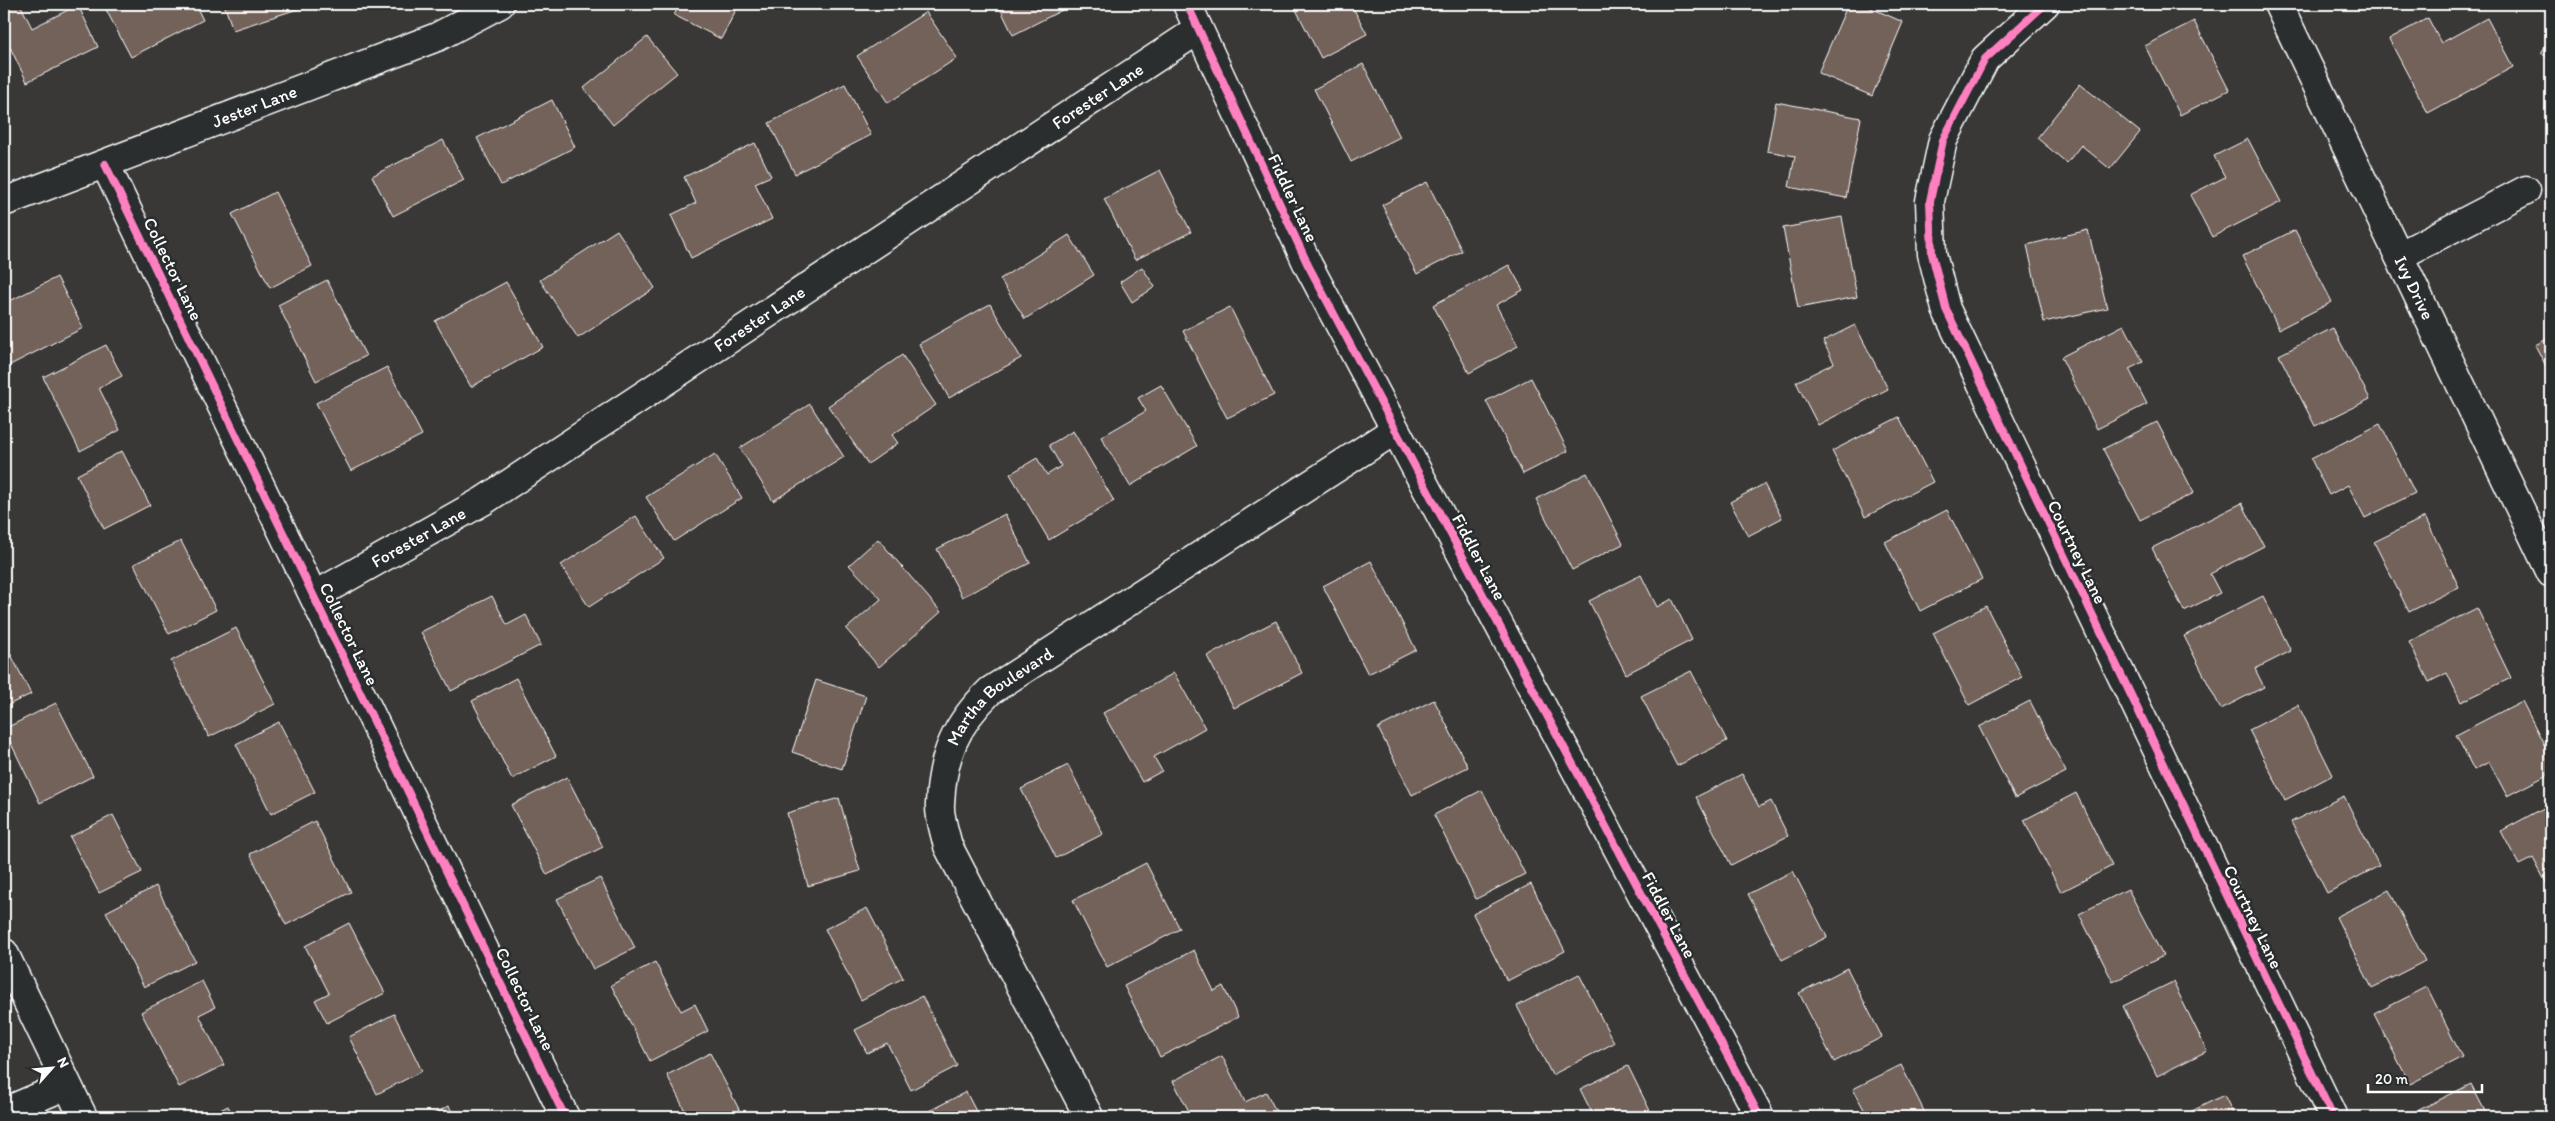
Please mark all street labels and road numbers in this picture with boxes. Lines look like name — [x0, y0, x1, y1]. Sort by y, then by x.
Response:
street label: Forester Lane — [1048, 58, 1148, 134]
street label: Jester Lane — [209, 80, 300, 133]
street label: Fiddler Lane — [1263, 150, 1323, 246]
street label: Collector Lane — [139, 214, 207, 324]
street label: Ivy Drive — [2390, 253, 2439, 323]
street label: Forester Lane — [710, 281, 809, 357]
street label: Courtney Lane — [2042, 497, 2112, 607]
street label: Forester Lane — [367, 502, 470, 573]
street label: Fiddler Lane — [1447, 510, 1511, 604]
street label: Collector Lane — [315, 579, 383, 689]
street label: Martha Boulevard — [942, 642, 1057, 749]
street label: Courtney Lane — [2218, 862, 2288, 972]
street label: Fiddler Lane — [1637, 868, 1701, 962]
street label: Collector Lane — [491, 944, 559, 1054]

